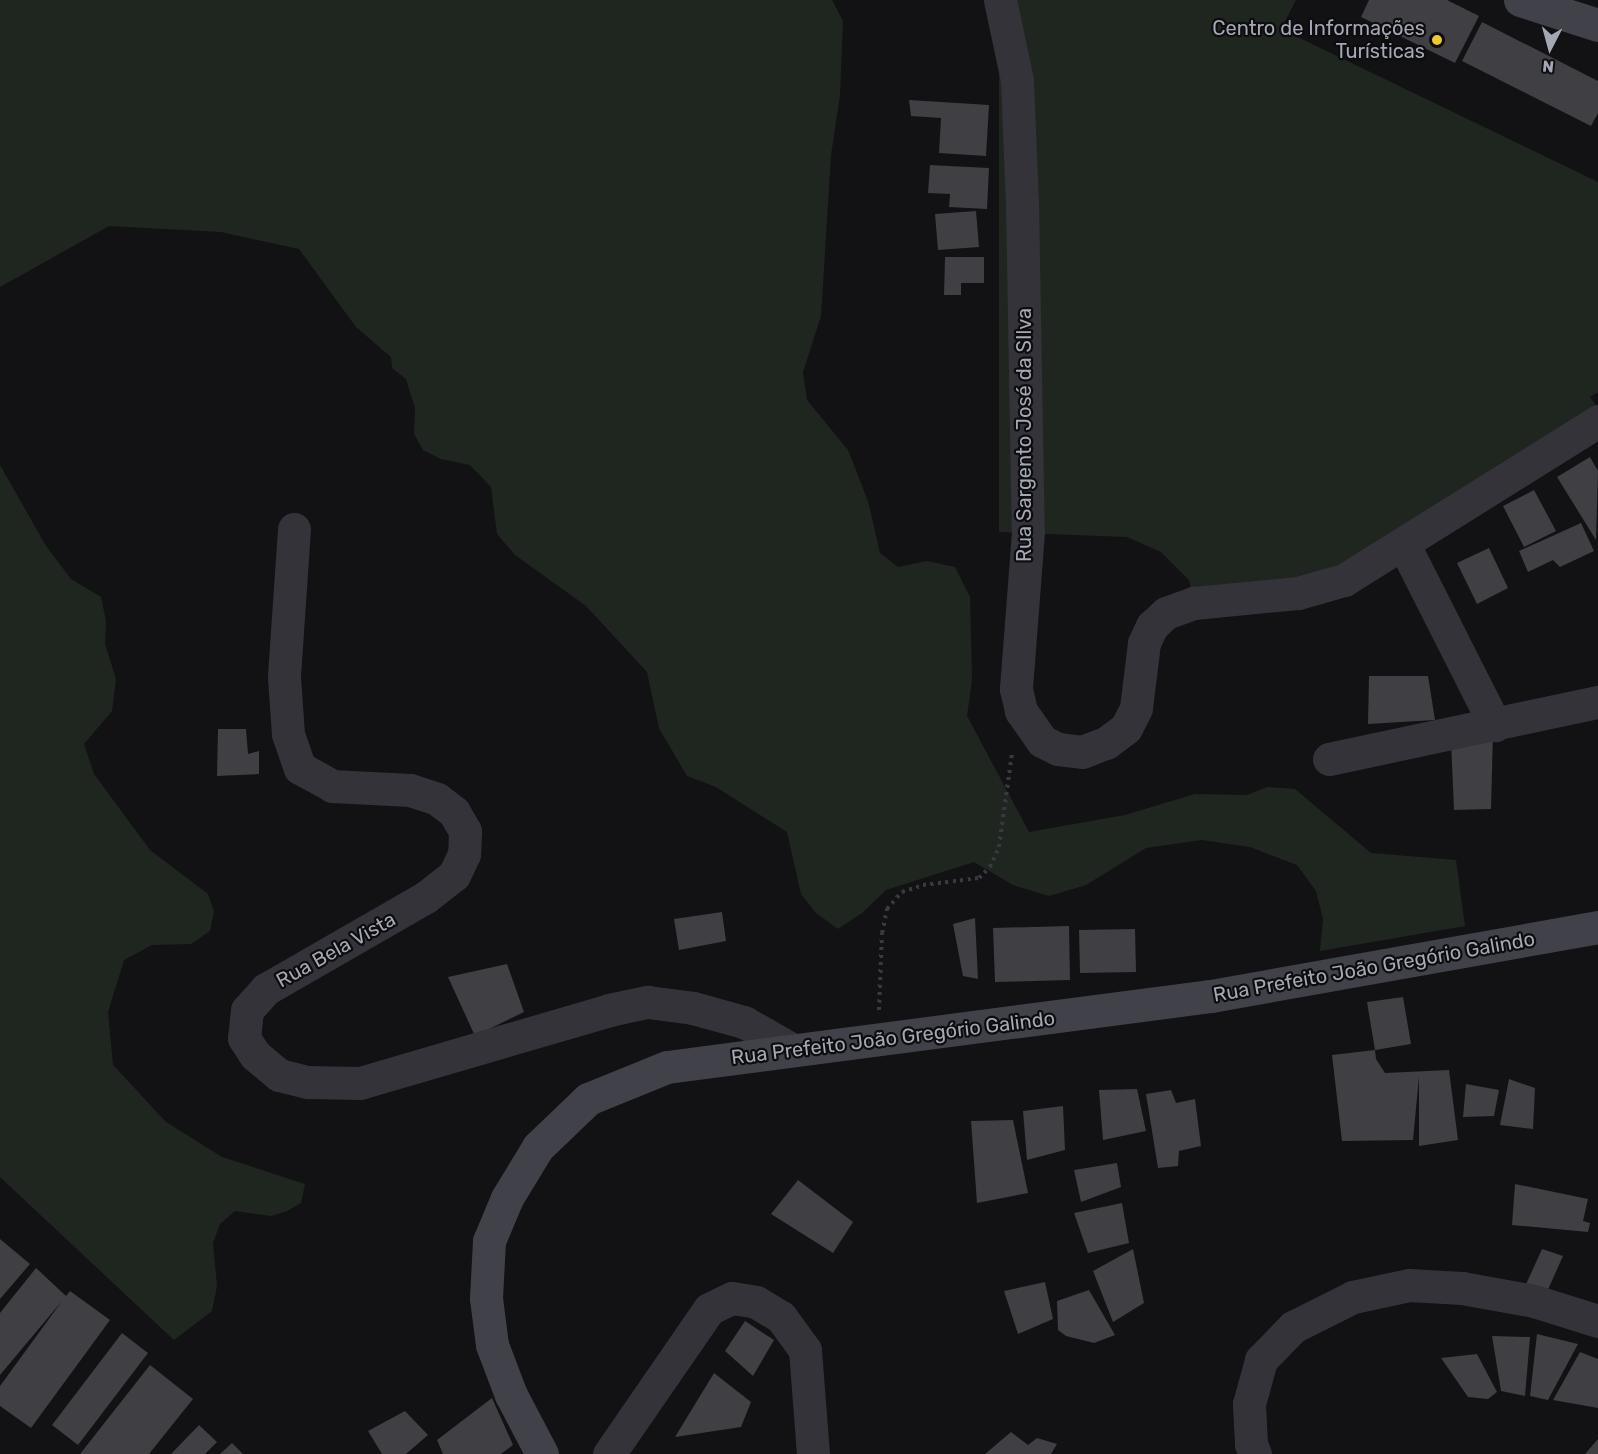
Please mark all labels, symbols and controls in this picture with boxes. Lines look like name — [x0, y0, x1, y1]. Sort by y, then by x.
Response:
place label: Centro de Informações Turísticas — [1212, 16, 1425, 63]
north arrow — [1520, 18, 1580, 78]
marker: Centro de Informações Turísticas — [1430, 33, 1444, 47]
text: N — [1541, 56, 1555, 76]
street label: Rua Sargento José da SIlva — [1012, 308, 1036, 562]
street label: Rua Bela Vista — [272, 907, 400, 993]
street label: Rua Prefeito João Gregório Galindo — [1211, 927, 1537, 1007]
street label: Rua Prefeito João Gregório Galindo — [730, 1006, 1056, 1070]

